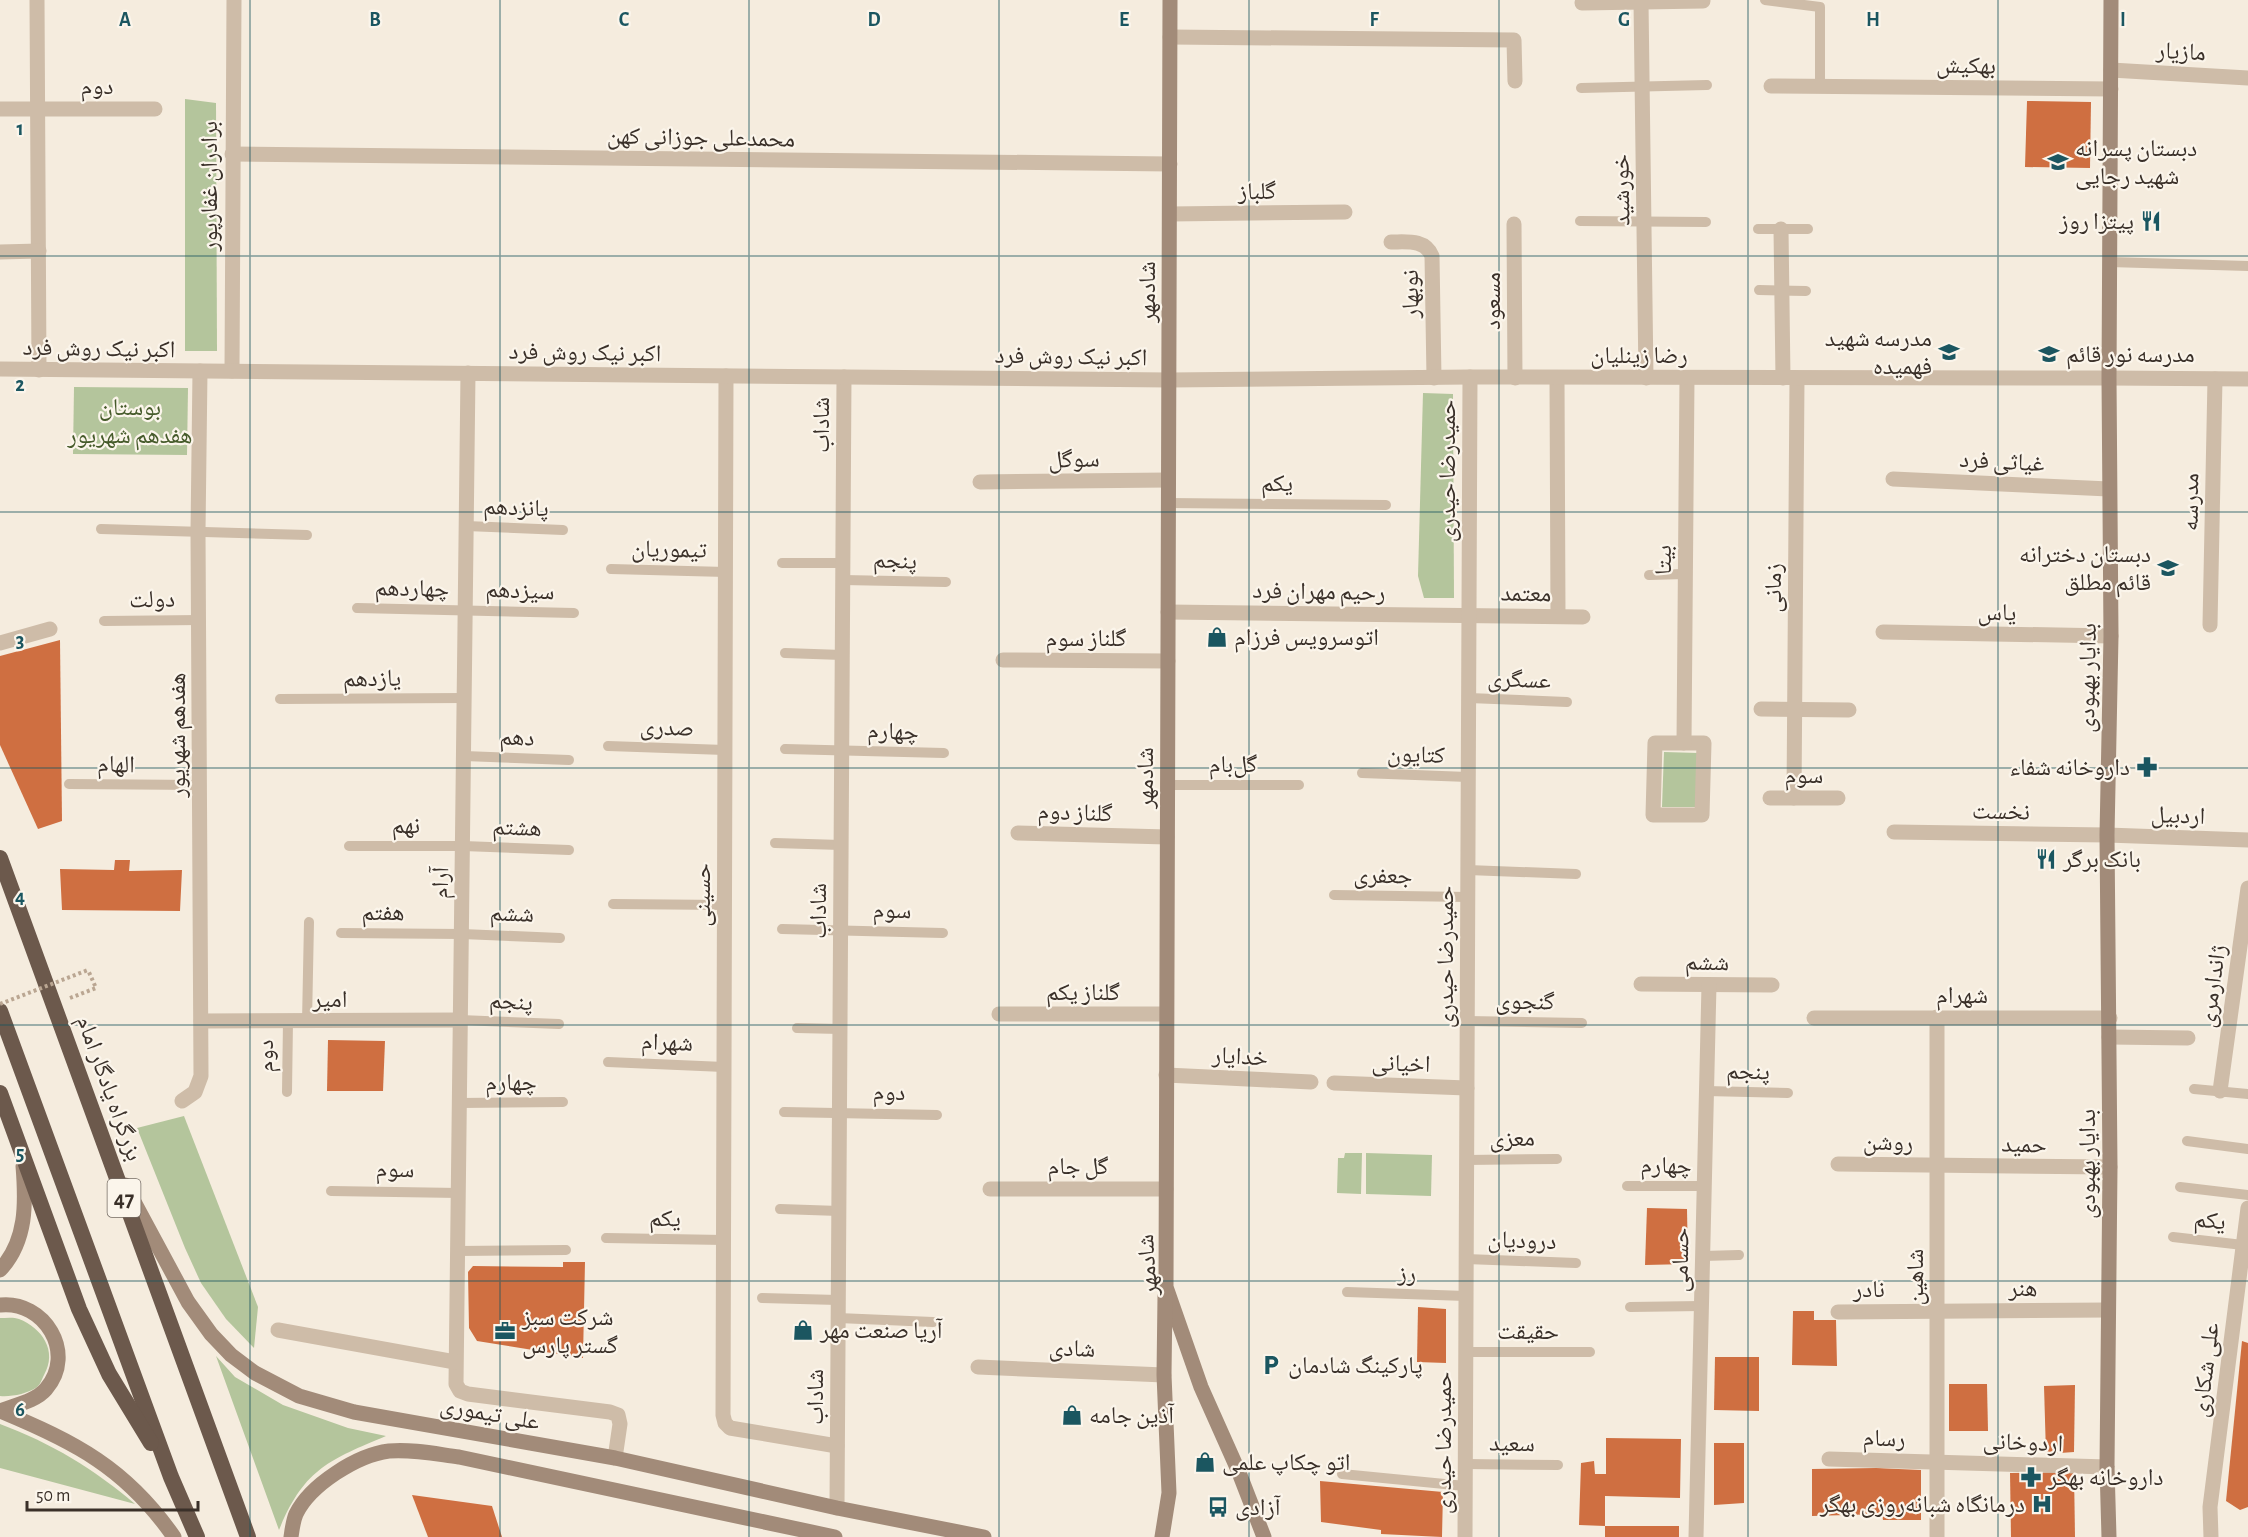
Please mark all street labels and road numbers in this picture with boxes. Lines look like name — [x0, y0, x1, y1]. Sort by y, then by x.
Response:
street label: مازیار — [2154, 39, 2206, 66]
street label: بهکیش — [1936, 53, 1996, 80]
street label: دوم — [81, 75, 113, 102]
street label: برادران غفارپور — [198, 121, 223, 252]
street label: محمدعلی جوزانی کهن — [607, 124, 795, 153]
street label: خورشید — [1609, 154, 1635, 226]
street label: گلباز — [1237, 180, 1276, 205]
street label: شادمهر — [1136, 261, 1160, 324]
street label: نوبهار — [1399, 269, 1424, 320]
street label: مسعود — [1481, 272, 1505, 330]
street label: اکبر نیک روش فرد — [22, 336, 176, 363]
street label: اکبر نیک روش فرد — [508, 340, 662, 367]
street label: اکبر نیک روش فرد — [994, 344, 1148, 371]
street label: رضا زینلیان — [1590, 344, 1688, 369]
street label: شاداب — [810, 397, 835, 453]
street label: حمیدرضا حیدری — [1436, 400, 1461, 542]
street label: سوگل — [1048, 448, 1100, 473]
street label: غیاثی فرد — [1959, 448, 2045, 477]
street label: یکم — [1261, 472, 1293, 499]
street label: مدرسه — [2178, 473, 2204, 531]
street label: پانزدهم — [483, 495, 549, 524]
street label: تیموریان — [631, 537, 707, 564]
street label: بیتا — [1652, 545, 1677, 575]
street label: پنجم — [873, 548, 917, 577]
street label: زمانی — [1762, 563, 1787, 613]
street label: چهاردهم — [374, 576, 449, 605]
street label: سیزدهم — [485, 578, 555, 607]
street label: رحیم مهران فرد — [1252, 579, 1386, 608]
street label: معتمد — [1500, 582, 1552, 606]
street label: دولت — [129, 588, 175, 612]
street label: یاس — [1977, 601, 2017, 626]
street label: بدایار بهبودی — [2075, 623, 2102, 733]
street label: گلناز سوم — [1046, 627, 1126, 654]
street label: یازدهم — [343, 666, 401, 695]
street label: عسگری — [1487, 667, 1551, 694]
street label: هفدهم شهریور — [166, 672, 193, 799]
street label: صدری — [639, 715, 695, 742]
street label: چهارم — [867, 719, 919, 748]
street label: دهم — [499, 725, 535, 754]
street label: کتایون — [1386, 742, 1446, 769]
street label: شادمهر — [1134, 747, 1158, 810]
street label: الهام — [97, 753, 135, 780]
street label: گل‌بام — [1209, 753, 1257, 780]
street label: سوم — [1785, 764, 1823, 791]
street label: نخست — [1972, 799, 2030, 825]
street label: گلناز دوم — [1037, 800, 1113, 829]
street label: اردبیل — [2150, 803, 2206, 830]
street label: نهم — [392, 814, 420, 841]
street label: هشتم — [492, 815, 542, 844]
street label: حسینی — [691, 863, 716, 927]
street label: جعفری — [1353, 863, 1413, 890]
street label: آرام — [428, 866, 456, 899]
street label: شاداب — [807, 883, 832, 939]
street label: حمیدرضا حیدری — [1434, 886, 1459, 1028]
street label: سوم — [872, 899, 912, 926]
street label: هفتم — [362, 901, 404, 928]
street label: ششم — [489, 901, 535, 930]
street label: ژاندارمری — [2195, 943, 2232, 1029]
street label: ششم — [1685, 951, 1729, 978]
street label: گلناز یکم — [1046, 981, 1120, 1008]
street label: شهرام — [1936, 984, 1988, 1011]
street label: امیر — [312, 988, 348, 1012]
street label: پنجم — [488, 989, 533, 1018]
street label: گنجوی — [1495, 989, 1555, 1016]
street label: بزرگراه یادگار امام — [69, 1013, 146, 1165]
street label: شهرام — [640, 1030, 693, 1059]
street label: دوم — [254, 1040, 281, 1072]
street label: خدایار — [1210, 1043, 1268, 1071]
street label: اخیانی — [1371, 1051, 1431, 1078]
street label: پنجم — [1726, 1060, 1770, 1087]
street label: چهارم — [485, 1071, 537, 1098]
street label: دوم — [872, 1081, 906, 1108]
street label: بدایار بهبودی — [2076, 1109, 2101, 1219]
street label: معزی — [1489, 1127, 1535, 1152]
street label: روشن — [1863, 1131, 1913, 1156]
street label: حمید — [2001, 1133, 2047, 1158]
street label: چهارم — [1640, 1154, 1692, 1181]
street label: گل جام — [1047, 1155, 1109, 1182]
street label: سوم — [375, 1158, 415, 1185]
road number: 47 — [108, 1179, 140, 1217]
street label: یکم — [649, 1207, 681, 1234]
street label: یکم — [2192, 1207, 2227, 1238]
street label: حسامی — [1668, 1227, 1695, 1293]
street label: درودیان — [1487, 1228, 1557, 1255]
street label: شادمهر — [1134, 1233, 1162, 1297]
street label: شاهین — [1904, 1249, 1929, 1305]
street label: رز — [1396, 1262, 1417, 1286]
street label: هنر — [2008, 1277, 2037, 1301]
street label: نادر — [1852, 1278, 1885, 1302]
street label: حقیقت — [1497, 1320, 1559, 1344]
street label: علی شکاری — [2188, 1321, 2225, 1419]
street label: شادی — [1048, 1336, 1096, 1363]
street label: شاداب — [804, 1369, 829, 1425]
street label: حمیدرضا حیدری — [1432, 1372, 1457, 1514]
street label: علی تیموری — [438, 1393, 541, 1436]
street label: رسام — [1862, 1427, 1906, 1454]
street label: اردوخانی — [1982, 1430, 2064, 1457]
street label: سعید — [1489, 1432, 1535, 1457]

